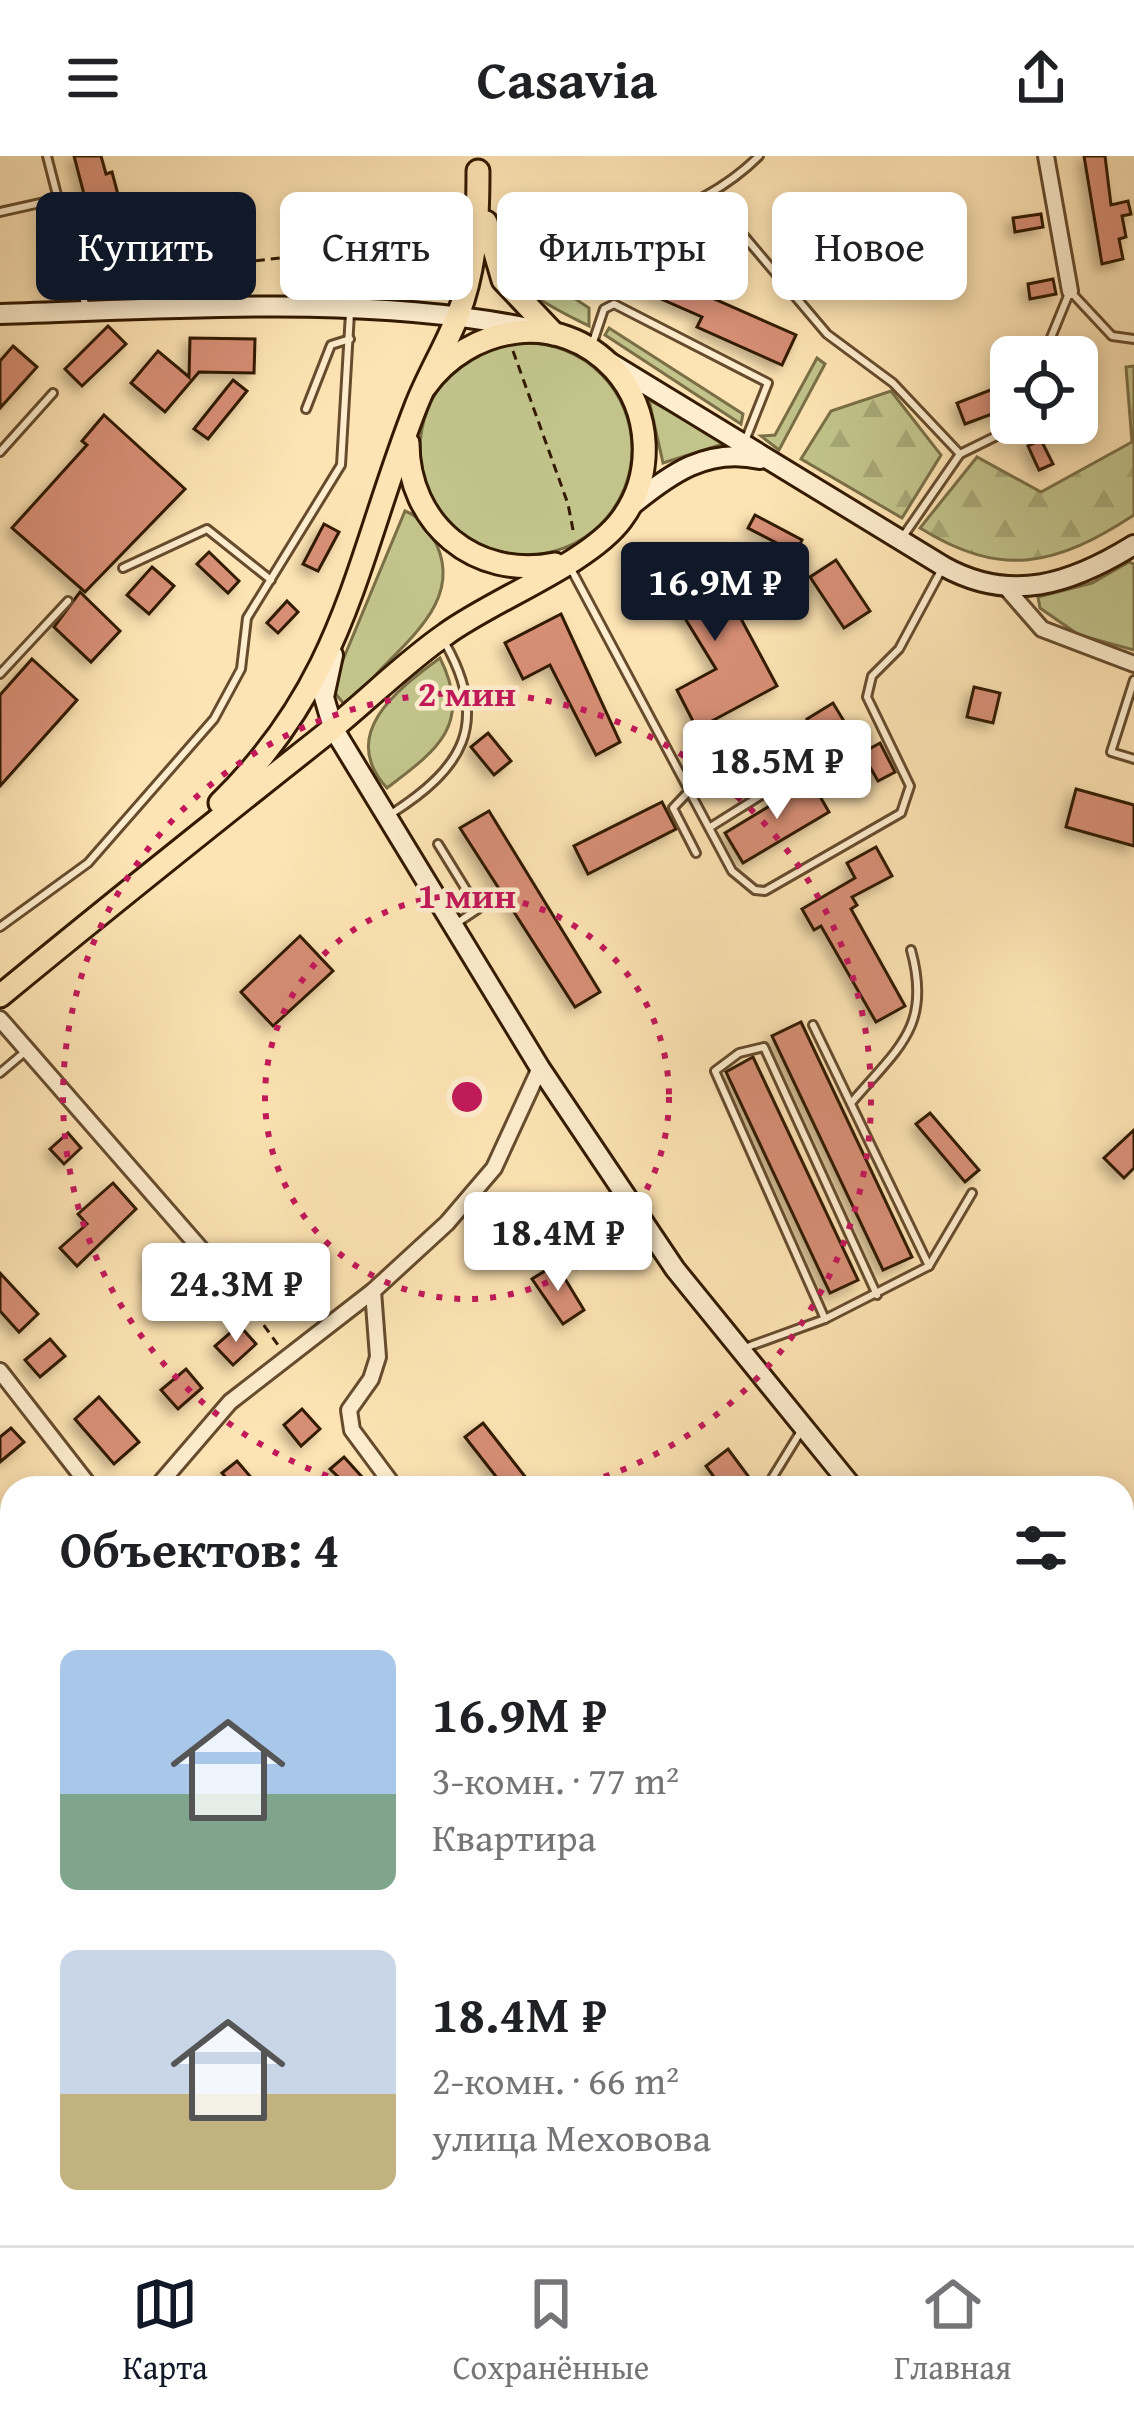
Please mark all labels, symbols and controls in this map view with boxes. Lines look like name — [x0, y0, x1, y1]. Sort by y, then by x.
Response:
text: Casavia — [477, 39, 657, 118]
icon: menu — [60, 45, 126, 111]
icon: share — [1008, 45, 1074, 111]
chip: Купить — [36, 192, 256, 300]
chip: Снять — [280, 192, 473, 300]
chip: Фильтры — [497, 192, 748, 300]
chip: Новое — [772, 192, 967, 300]
map controls — [990, 336, 1098, 444]
button: locate — [990, 336, 1098, 444]
pin: 16.9M ₽ — [604, 542, 826, 644]
text: 16.9M ₽ — [648, 552, 782, 609]
text: 2 мин — [418, 666, 516, 719]
pin: 18.5M ₽ — [666, 720, 888, 822]
text: 18.5M ₽ — [710, 730, 844, 787]
text: 1 мин — [418, 868, 516, 921]
centre of rings — [446, 1076, 488, 1118]
pin: 18.4M ₽ — [447, 1192, 669, 1294]
text: 18.4M ₽ — [491, 1202, 625, 1259]
pin: 24.3M ₽ — [125, 1243, 347, 1345]
text: 24.3M ₽ — [169, 1253, 303, 1310]
text: Объектов: 4 — [60, 1511, 340, 1586]
icon: filters — [1008, 1515, 1074, 1581]
text: 16.9M ₽ — [432, 1676, 607, 1751]
icon: home — [156, 1698, 300, 1842]
text: 3-комн. · 77 m² — [432, 1751, 679, 1808]
text: Квартира — [432, 1808, 596, 1865]
text: 18.4M ₽ — [432, 1976, 607, 2051]
icon: home — [156, 1998, 300, 2142]
text: 2-комн. · 66 m² — [432, 2051, 679, 2108]
text: улица Меховова — [432, 2108, 711, 2165]
tab: Карта — [122, 2271, 208, 2391]
tab: Сохранённые — [453, 2271, 649, 2391]
tab: Главная — [894, 2271, 1012, 2391]

